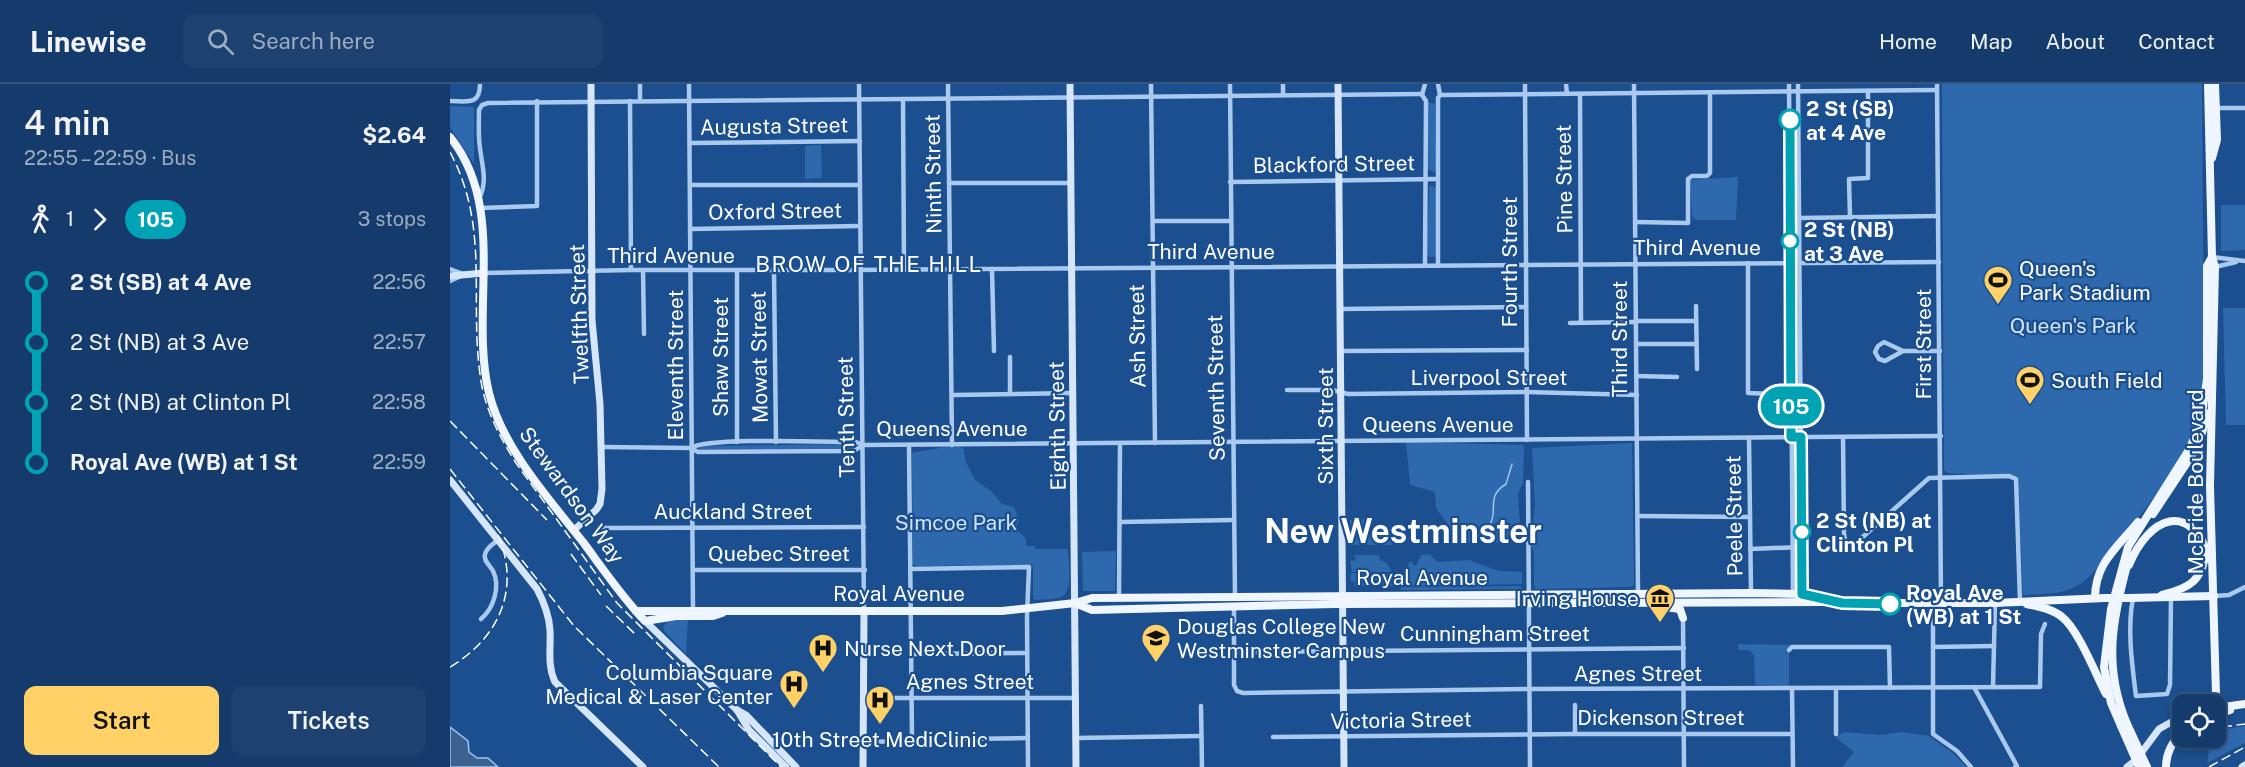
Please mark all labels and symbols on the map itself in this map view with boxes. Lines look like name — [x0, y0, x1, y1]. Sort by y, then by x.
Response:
place label: 2 St (SB) at 4 Ave — [1806, 96, 1895, 145]
marker: 2 St (SB) at 4 Ave — [1779, 109, 1801, 131]
street label: Augusta Street — [700, 112, 848, 140]
street label: Ninth Street — [919, 114, 947, 234]
street label: Pine Street — [1551, 124, 1577, 234]
street label: Blackford Street — [1253, 150, 1415, 178]
street label: Oxford Street — [708, 197, 842, 225]
street label: Fourth Street — [1497, 197, 1522, 327]
place label: 2 St (NB) at 3 Ave — [1804, 217, 1895, 266]
marker: 2 St (NB) at 3 Ave — [1781, 232, 1799, 250]
street label: Third Avenue — [1633, 235, 1761, 260]
street label: Third Avenue — [1147, 239, 1275, 264]
street label: Third Avenue — [607, 243, 735, 268]
street label: Twelfth Street — [564, 244, 594, 384]
district label: BROW OF THE HILL — [755, 251, 983, 277]
place label: Queen's Park Stadium — [2019, 256, 2151, 305]
sports icon: Queen's Park Stadium — [1982, 264, 2014, 306]
street label: Third Street — [1607, 281, 1632, 397]
street label: Ash Street — [1124, 284, 1150, 388]
street label: First Street — [1911, 289, 1936, 399]
street label: Eleventh Street — [663, 290, 688, 440]
street label: Mowat Street — [745, 291, 773, 423]
street label: Shaw Street — [708, 297, 733, 417]
park label: Queen's Park — [2010, 313, 2137, 338]
street label: Seventh Street — [1202, 315, 1230, 461]
street label: Tenth Street — [832, 356, 860, 478]
street label: Eighth Street — [1043, 361, 1071, 491]
sports icon: South Field — [2014, 364, 2046, 406]
street label: Liverpool Street — [1411, 365, 1567, 390]
street label: Sixth Street — [1313, 367, 1338, 485]
place label: South Field — [2051, 368, 2162, 393]
line badge: 105 — [1756, 386, 1826, 426]
street label: McBride Boulevard — [2183, 390, 2208, 574]
street label: Queens Avenue — [1362, 412, 1514, 437]
street label: Queens Avenue — [876, 416, 1028, 441]
street label: Stewardson Way — [514, 422, 630, 568]
street label: Peele Street — [1720, 455, 1748, 577]
street label: Auckland Street — [654, 499, 812, 524]
place label: 2 St (NB) at Clinton Pl — [1816, 508, 1932, 557]
park label: Simcoe Park — [895, 510, 1017, 535]
district label: New Westminster — [1264, 512, 1542, 550]
marker: 2 St (NB) at Clinton Pl — [1793, 523, 1811, 541]
street label: Quebec Street — [708, 541, 850, 566]
street label: Royal Avenue — [1356, 565, 1488, 590]
place label: Royal Ave (WB) at 1 St — [1906, 580, 2021, 629]
street label: Royal Avenue — [833, 581, 965, 606]
museum icon: Irving House — [1644, 582, 1676, 624]
place label: Irving House — [1516, 586, 1639, 611]
marker: Royal Ave (WB) at 1 St — [1879, 593, 1901, 615]
place label: Douglas College New Westminster Campus — [1177, 614, 1385, 663]
street label: Cunningham Street — [1400, 621, 1590, 646]
school or university icon: Douglas College New Westminster Campus — [1140, 622, 1172, 664]
hospital icon: Nurse Next Door — [807, 632, 839, 674]
place label: Nurse Next Door — [844, 636, 1006, 661]
place label: Columbia Square Medical & Laser Center — [545, 660, 773, 709]
street label: Agnes Street — [1574, 661, 1702, 686]
hospital icon: Columbia Square Medical & Laser Center — [778, 668, 810, 710]
street label: Agnes Street — [906, 669, 1034, 694]
hospital icon: 10th Street MediClinic — [864, 684, 896, 726]
street label: Dickenson Street — [1577, 705, 1745, 730]
street label: Victoria Street — [1330, 706, 1472, 734]
place label: 10th Street MediClinic — [772, 727, 988, 752]

